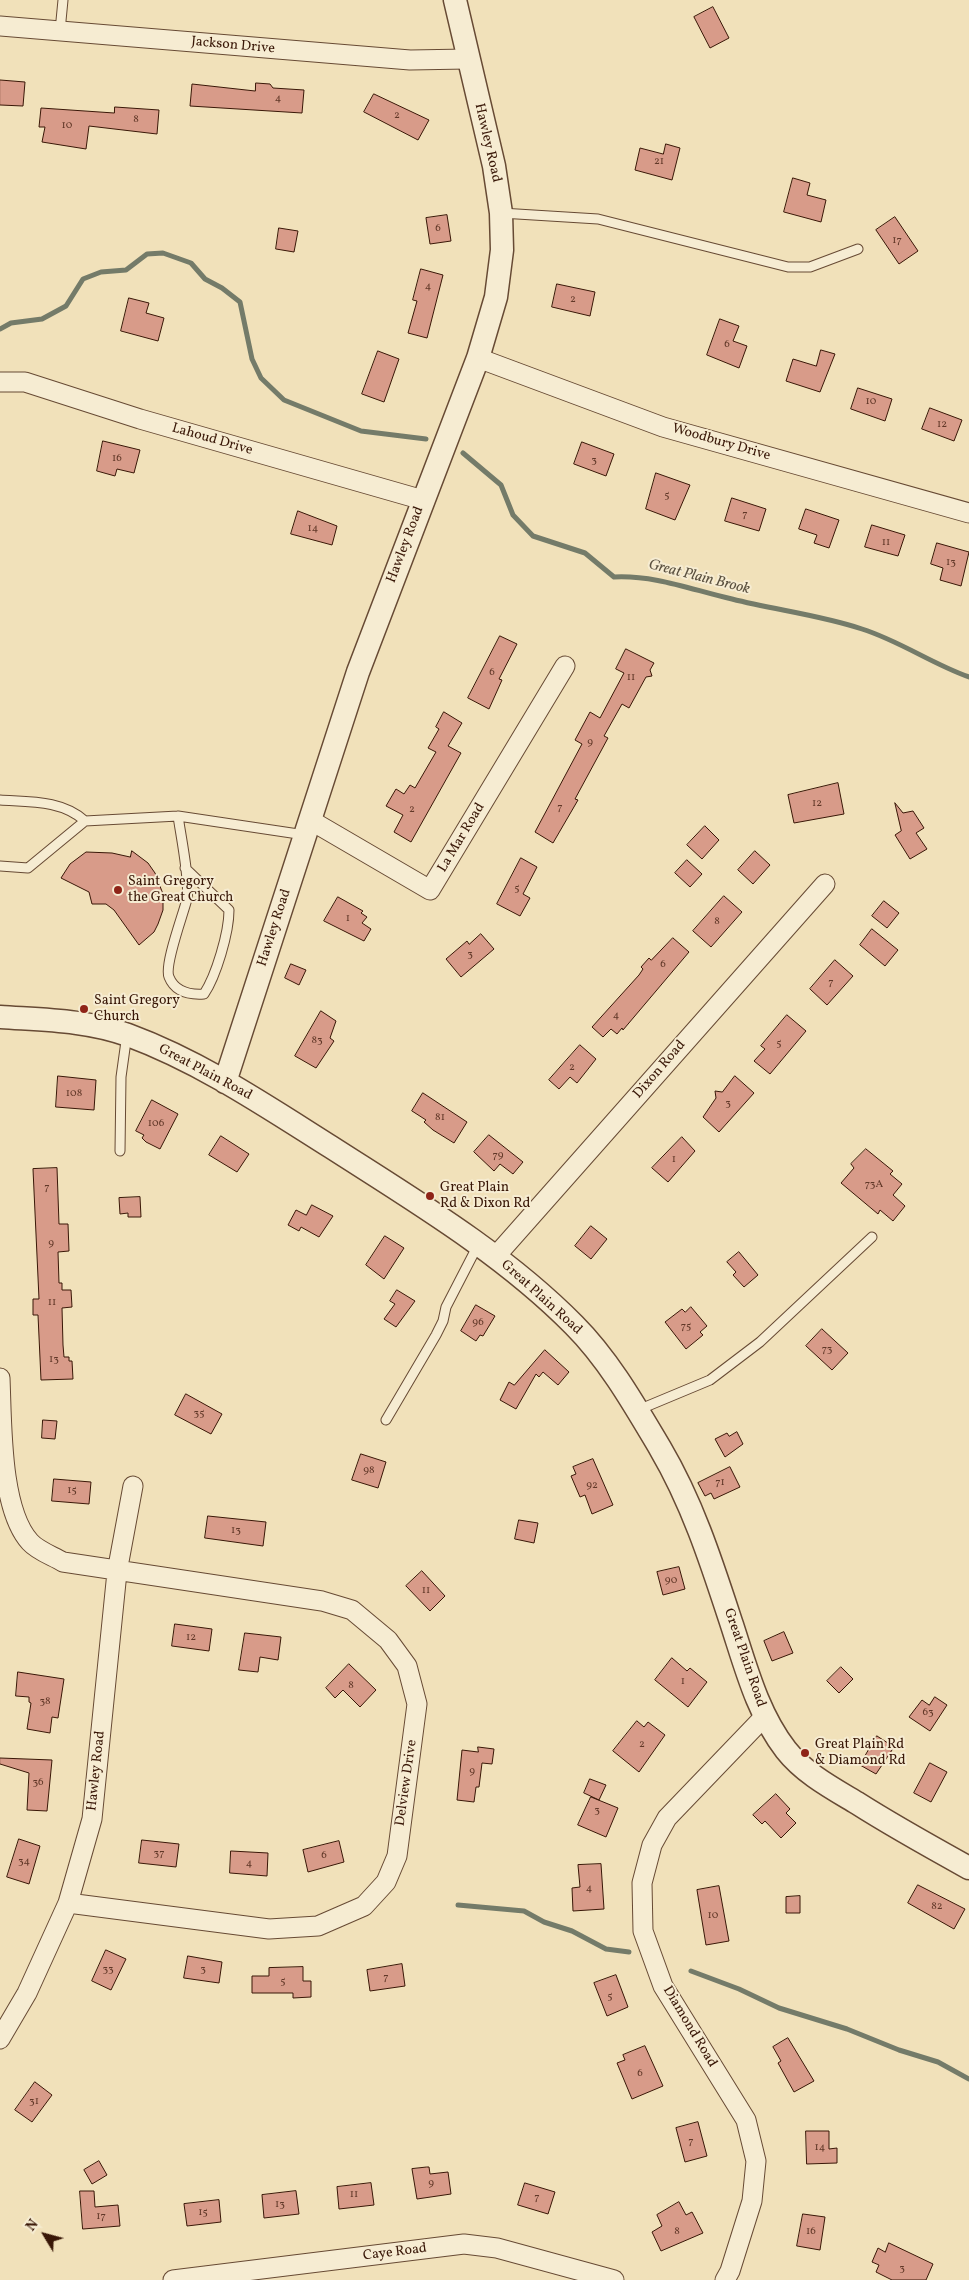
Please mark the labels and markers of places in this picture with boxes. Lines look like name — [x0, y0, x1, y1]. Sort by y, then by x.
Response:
place label: Saint Gregory the Great Church — [128, 874, 233, 906]
marker: Saint Gregory the Great Church — [112, 884, 124, 896]
place label: Saint Gregory Church — [94, 993, 180, 1026]
marker: Saint Gregory Church — [78, 1003, 90, 1015]
place label: Great Plain Rd & Dixon Rd — [440, 1180, 530, 1212]
marker: Great Plain Rd & Dixon Rd — [424, 1190, 436, 1202]
place label: Great Plain Rd & Diamond Rd — [815, 1737, 906, 1770]
marker: Great Plain Rd & Diamond Rd — [799, 1747, 811, 1759]

